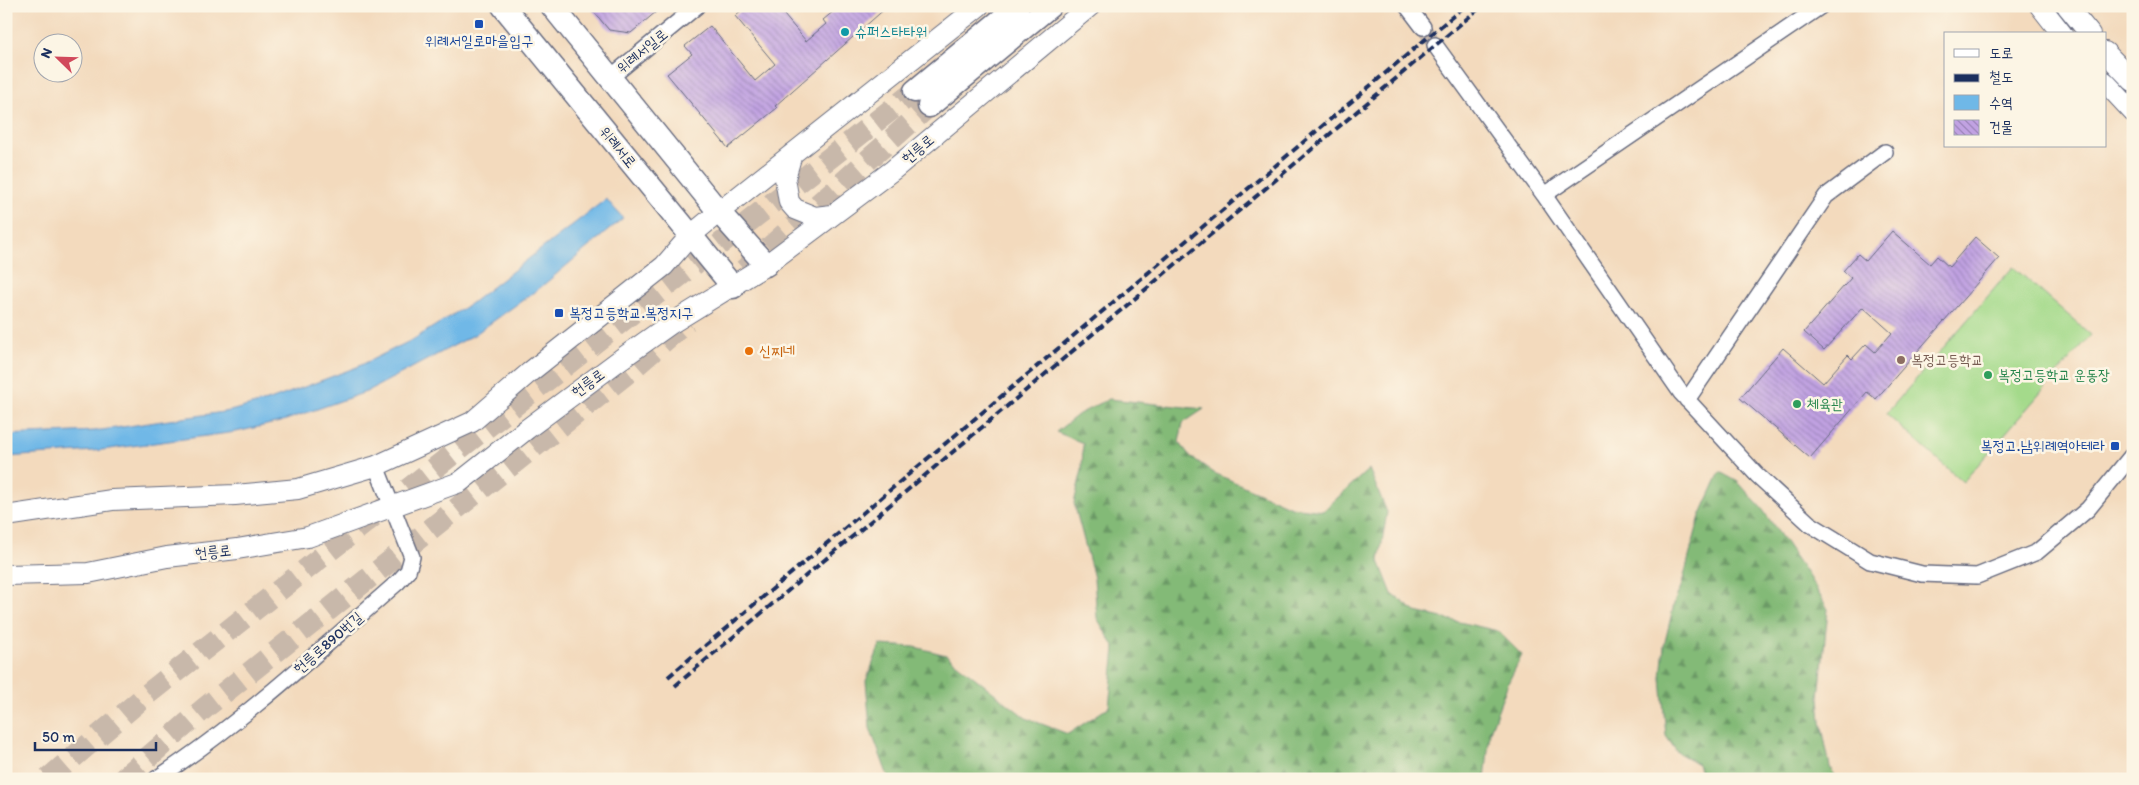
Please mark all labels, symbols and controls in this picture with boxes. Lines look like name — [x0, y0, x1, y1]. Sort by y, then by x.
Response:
marker: 위례서일로마을입구 — [473, 18, 485, 30]
place label: 슈퍼스타타워 — [855, 23, 927, 41]
street label: 위례서일로 — [613, 25, 671, 77]
marker: 슈퍼스타타워 — [839, 26, 851, 38]
north arrow — [32, 32, 82, 82]
place label: 위례서일로마을입구 — [425, 32, 533, 50]
legend — [1944, 32, 2106, 148]
text: 도로 — [1989, 44, 2013, 62]
text: N — [37, 45, 56, 61]
text: 철도 — [1989, 68, 2013, 86]
text: 수역 — [1989, 94, 2013, 112]
text: 건물 — [1989, 118, 2013, 136]
street label: 위례서로 — [596, 123, 640, 171]
street label: 헌릉로 — [898, 130, 938, 168]
place label: 복정고등학교.복정지구 — [569, 304, 693, 322]
marker: 복정고등학교.복정지구 — [553, 307, 565, 319]
place label: 신찌네 — [759, 342, 795, 360]
marker: 신찌네 — [743, 345, 755, 357]
place label: 복정고등학교 — [1911, 351, 1983, 369]
marker: 복정고등학교 — [1895, 354, 1907, 366]
street label: 헌릉로 — [568, 365, 608, 401]
place label: 복정고등학교 운동장 — [1998, 366, 2110, 384]
marker: 복정고등학교 운동장 — [1982, 369, 1994, 381]
place label: 체육관 — [1807, 395, 1843, 413]
marker: 체육관 — [1791, 398, 1803, 410]
place label: 복정고.남위례역아테라 — [1981, 437, 2105, 455]
marker: 복정고.남위례역아테라 — [2109, 440, 2121, 452]
street label: 헌릉로 — [194, 541, 232, 563]
street label: 헌릉로890번길 — [290, 608, 366, 678]
scale bar — [35, 720, 156, 752]
text: 50 m — [42, 728, 75, 746]

